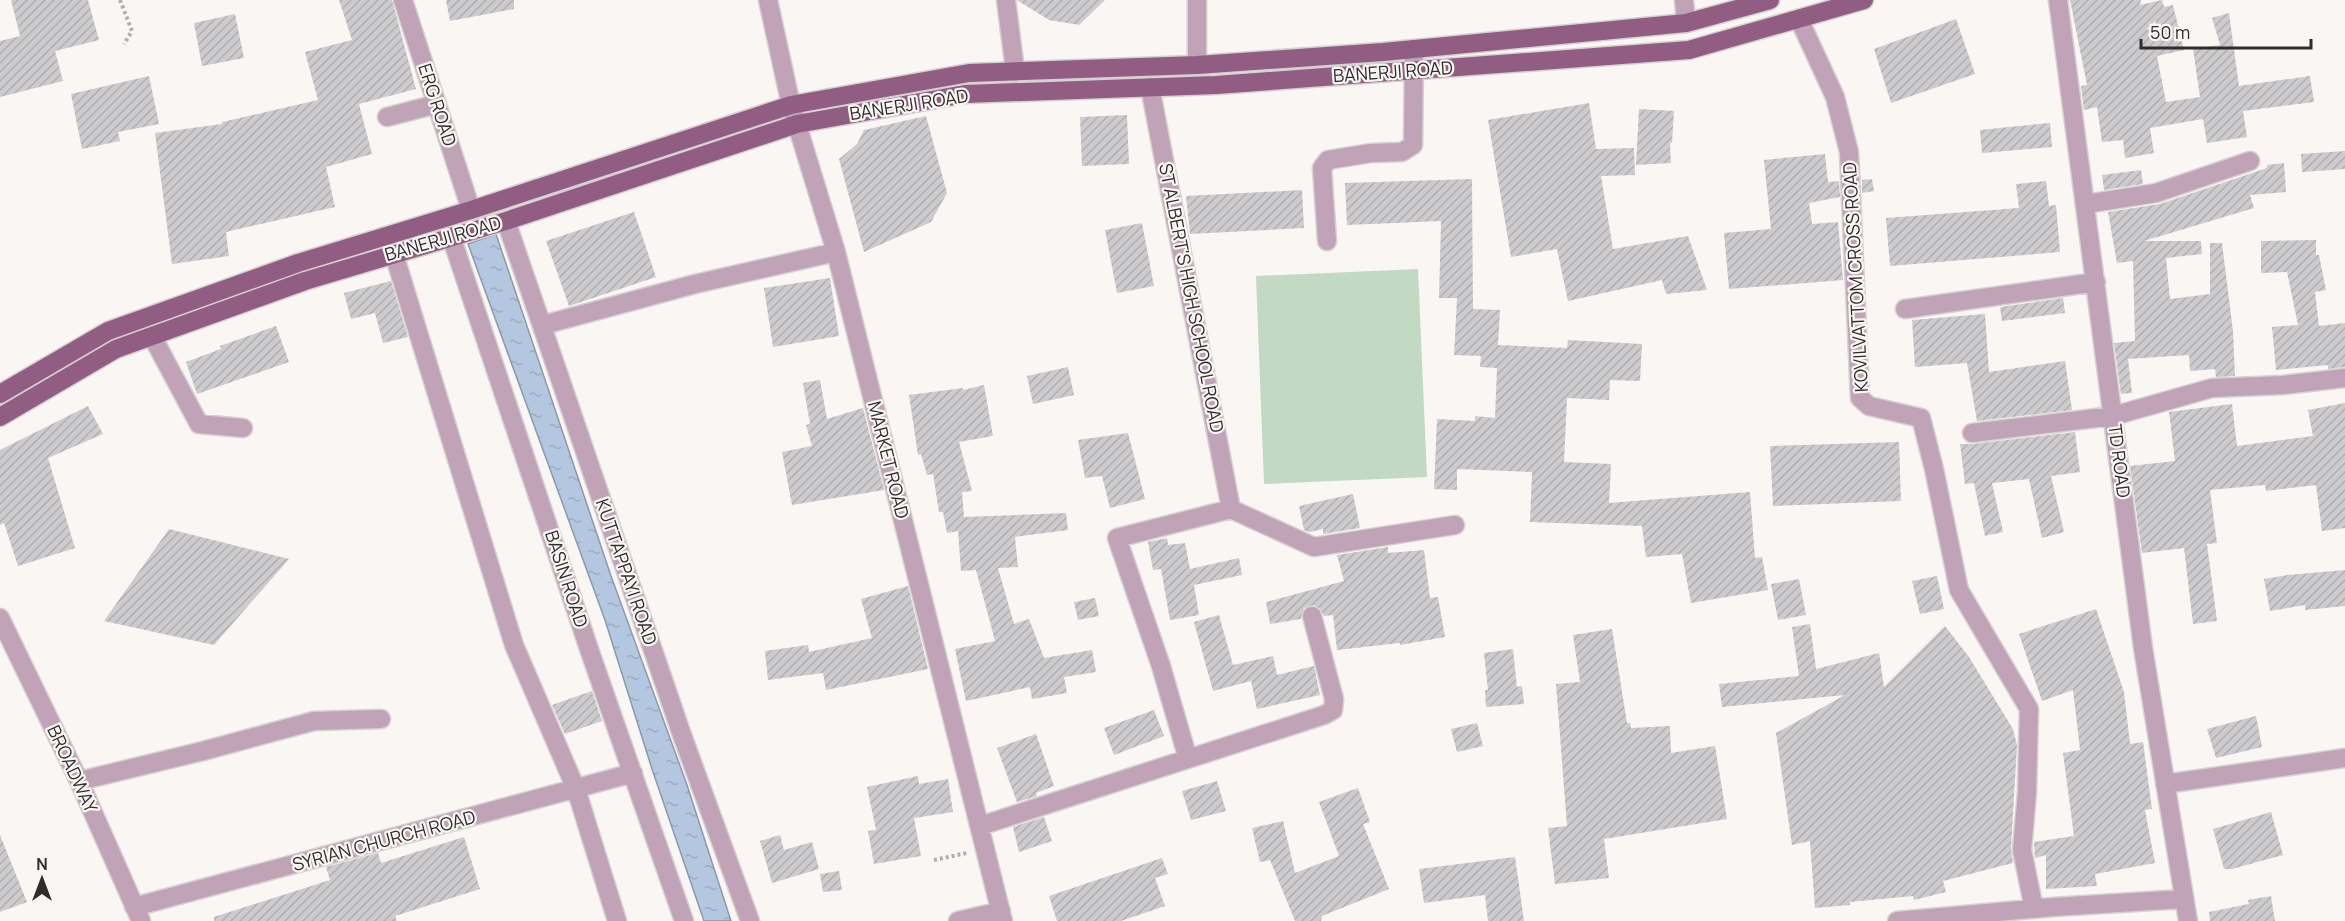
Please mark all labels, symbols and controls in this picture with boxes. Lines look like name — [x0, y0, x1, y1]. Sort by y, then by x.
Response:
scale bar — [2141, 12, 2310, 50]
text: 50 m — [2150, 20, 2190, 44]
street label: BANERJI ROAD — [1332, 55, 1454, 87]
street label: ERG ROAD — [413, 60, 463, 149]
street label: BANERJI ROAD — [848, 83, 970, 125]
street label: ST ALBERT'S HIGH SCHOOL ROAD — [1154, 161, 1230, 435]
street label: KOVILVATTOM CROSS ROAD — [1837, 161, 1873, 393]
street label: BANERJI ROAD — [382, 210, 504, 266]
street label: MARKET ROAD — [863, 399, 915, 521]
street label: TD ROAD — [2104, 423, 2136, 499]
street label: KUTTAPPAYI ROAD — [591, 495, 663, 648]
street label: BASIN ROAD — [540, 527, 594, 630]
street label: BROADWAY — [42, 721, 104, 817]
street label: SYRIAN CHURCH ROAD — [289, 804, 478, 876]
north arrow — [12, 849, 72, 909]
text: N — [36, 853, 48, 875]

